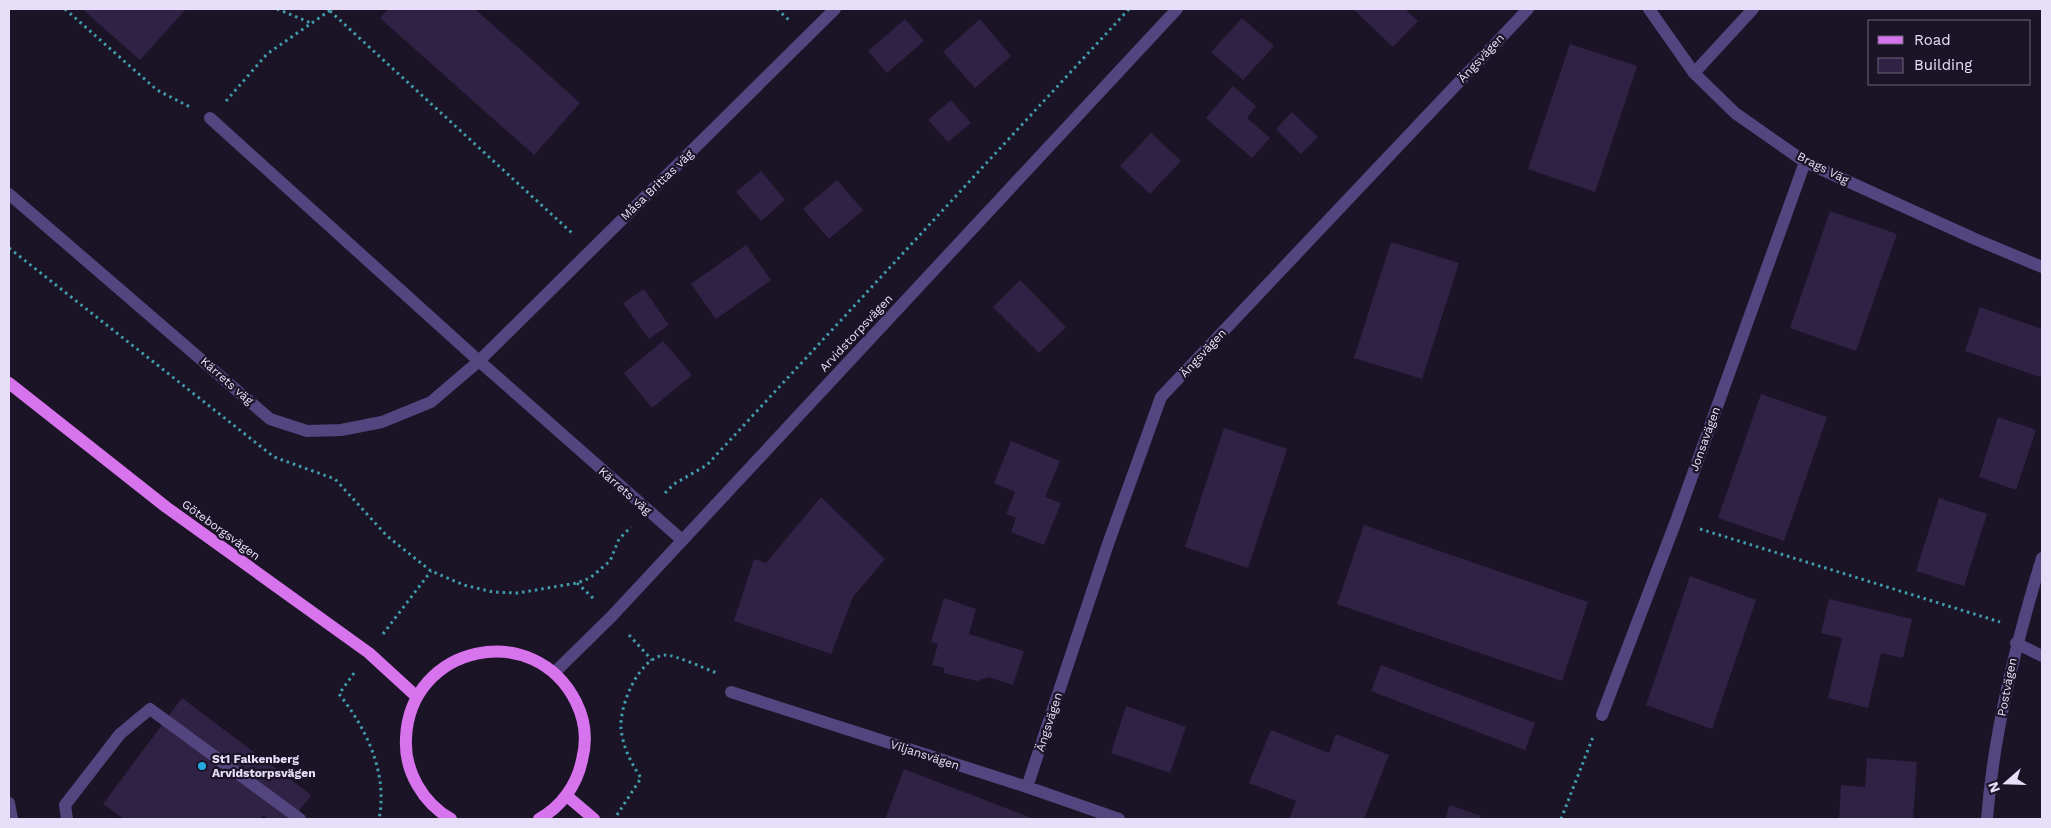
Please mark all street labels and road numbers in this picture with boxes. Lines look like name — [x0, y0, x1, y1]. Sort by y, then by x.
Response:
street label: Ängsvägen — [1455, 31, 1507, 85]
street label: Måsa Brittas väg — [618, 146, 697, 223]
street label: Brags Väg — [1795, 149, 1852, 187]
street label: Arvidstorpsvägen — [817, 291, 895, 375]
street label: Ängsvägen — [1177, 326, 1229, 380]
street label: Kärrets väg — [198, 354, 257, 408]
street label: Jonsavägen — [1687, 405, 1723, 473]
street label: Kärrets väg — [596, 464, 655, 518]
street label: Göteborgsvägen — [179, 497, 263, 563]
street label: Postvägen — [1994, 657, 2020, 717]
street label: Ängsvägen — [1033, 691, 1065, 753]
street label: Viljansvägen — [889, 737, 961, 773]

